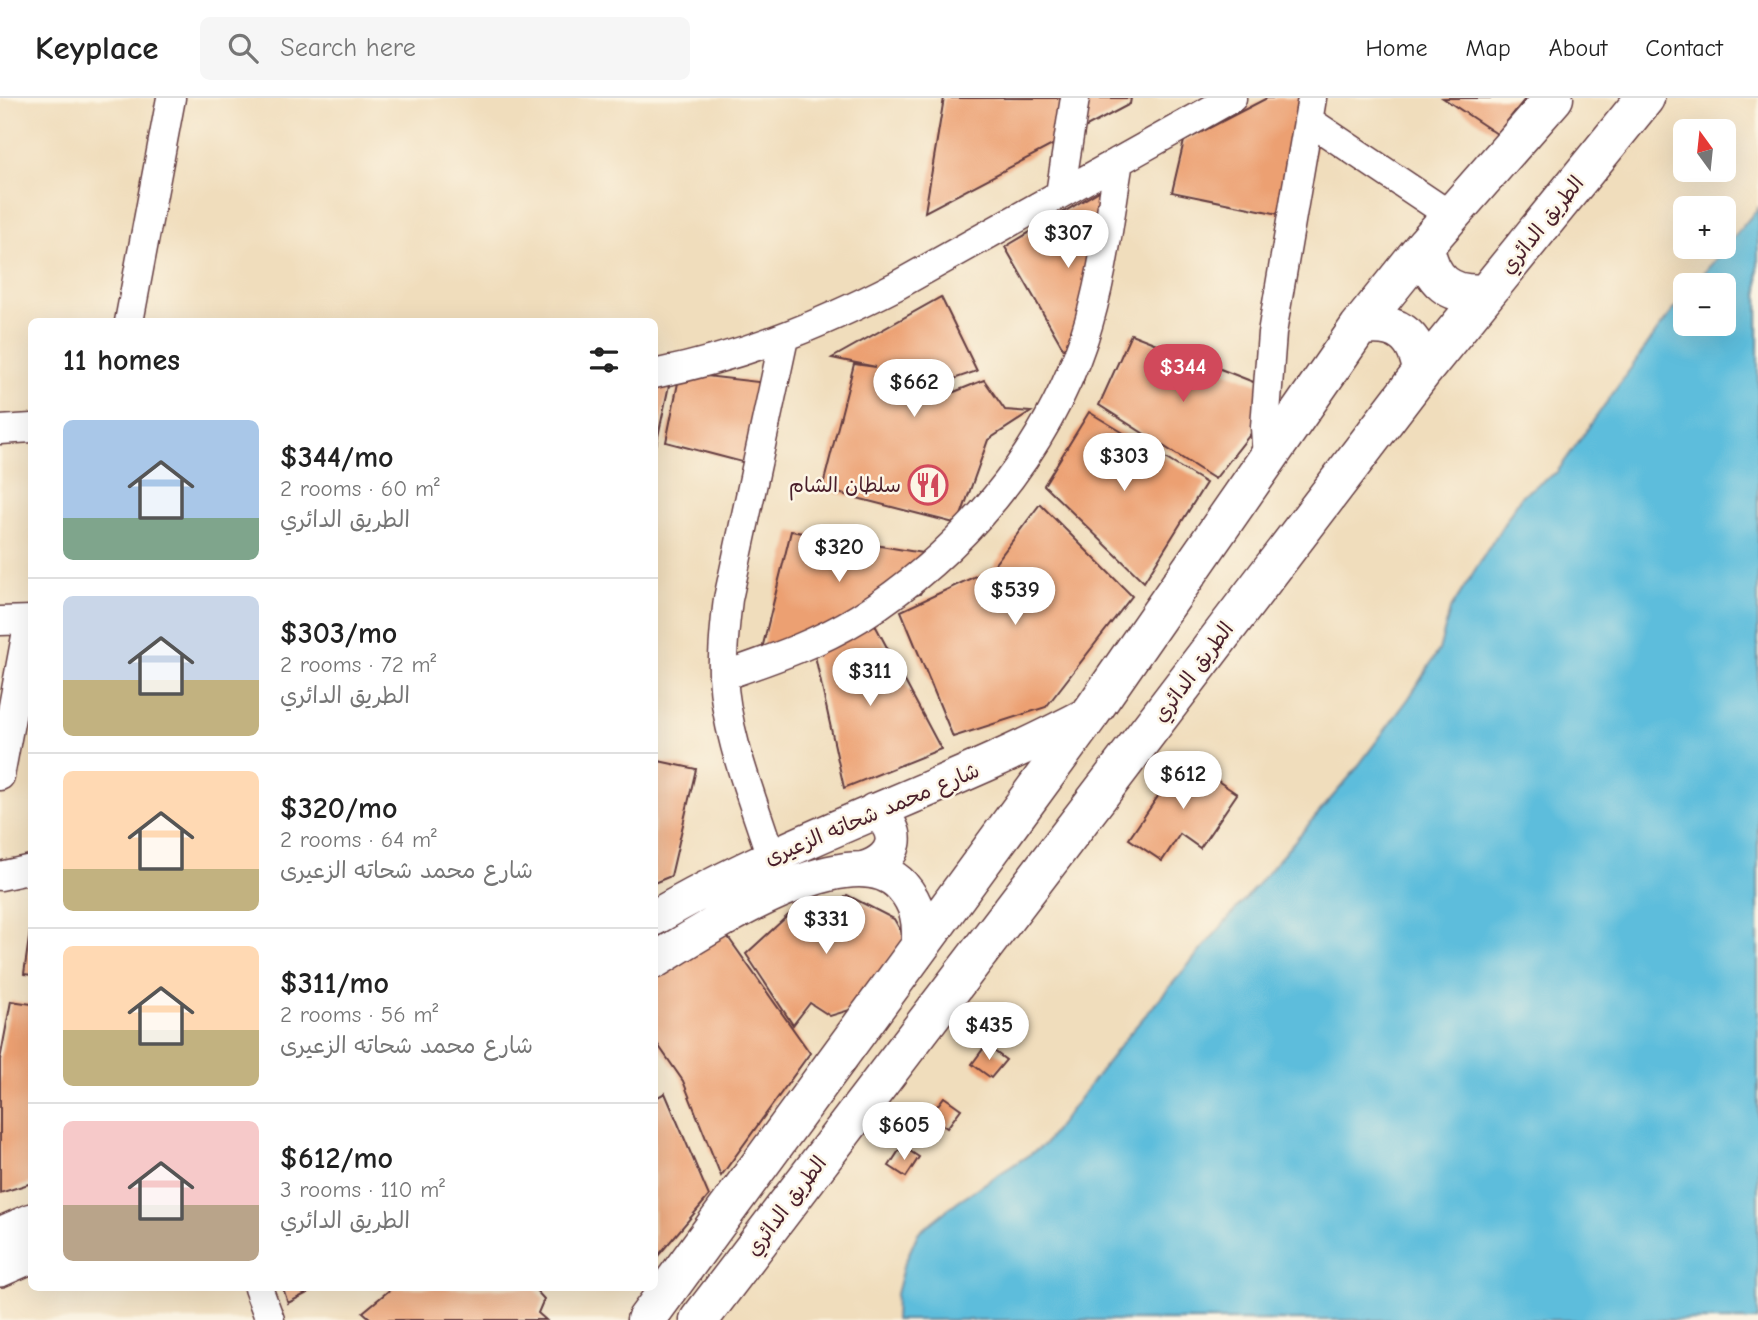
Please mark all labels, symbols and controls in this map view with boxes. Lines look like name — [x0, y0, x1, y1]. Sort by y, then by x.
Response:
search box — [200, 17, 690, 80]
text: Keyplace — [35, 29, 158, 67]
icon: search — [224, 29, 262, 67]
text: Search here — [280, 33, 416, 63]
text: Home — [1366, 34, 1427, 62]
text: Map — [1465, 34, 1511, 62]
text: About — [1549, 34, 1607, 62]
text: Contact — [1645, 34, 1723, 62]
north arrow — [1673, 119, 1736, 182]
map controls — [1673, 119, 1736, 336]
street label: الطريق الدائري — [1495, 171, 1591, 281]
button: + — [1673, 196, 1736, 259]
pin: $307 — [1027, 211, 1109, 270]
text: $307 — [1044, 219, 1092, 246]
button: − — [1673, 273, 1736, 336]
icon: filters — [585, 341, 623, 379]
text: 11 homes — [63, 343, 180, 378]
pin: $344 — [1142, 344, 1224, 404]
text: $344 — [1160, 353, 1206, 380]
pin: $662 — [873, 360, 955, 419]
text: $662 — [889, 368, 939, 395]
pin: $303 — [1083, 434, 1165, 493]
text: $344/mo — [280, 440, 394, 475]
text: $303 — [1099, 442, 1149, 469]
icon: home — [119, 448, 203, 532]
restaurant icon: سلطان الشام — [907, 464, 949, 506]
place label: سلطان الشام — [789, 473, 901, 501]
text: 2 rooms · 60 m² — [280, 475, 440, 502]
text: الطريق الدائري — [280, 506, 410, 533]
pin: $320 — [798, 524, 880, 584]
text: $320 — [814, 533, 864, 560]
pin: $539 — [974, 568, 1056, 627]
text: $539 — [990, 576, 1040, 603]
text: $303/mo — [280, 616, 397, 651]
street label: الطريق الدائري — [1148, 617, 1241, 728]
icon: home — [119, 624, 203, 708]
pin: $311 — [829, 648, 911, 708]
text: 2 rooms · 72 m² — [280, 651, 436, 678]
text: $311 — [848, 657, 892, 684]
text: الطريق الدائري — [280, 682, 410, 709]
pin: $612 — [1142, 752, 1224, 811]
street label: شارع محمد شحاته الزعيرى — [761, 758, 984, 873]
text: $612 — [1160, 760, 1206, 787]
text: $320/mo — [280, 791, 397, 826]
icon: home — [119, 799, 203, 883]
text: 2 rooms · 64 m² — [280, 826, 437, 853]
text: شارع محمد شحاته الزعيرى — [280, 857, 533, 884]
pin: $331 — [785, 896, 867, 956]
text: $331 — [803, 905, 849, 932]
text: $311/mo — [280, 966, 389, 1001]
icon: home — [119, 974, 203, 1058]
text: 2 rooms · 56 m² — [280, 1001, 438, 1028]
pin: $435 — [948, 1002, 1030, 1062]
text: $435 — [965, 1011, 1013, 1038]
text: شارع محمد شحاته الزعيرى — [280, 1032, 533, 1059]
pin: $605 — [863, 1102, 945, 1162]
text: $605 — [878, 1111, 930, 1138]
text: $612/mo — [280, 1141, 393, 1176]
icon: home — [119, 1149, 203, 1233]
street label: الطريق الدائري — [741, 1151, 834, 1262]
text: 3 rooms · 110 m² — [280, 1176, 445, 1203]
text: الطريق الدائري — [280, 1207, 410, 1234]

